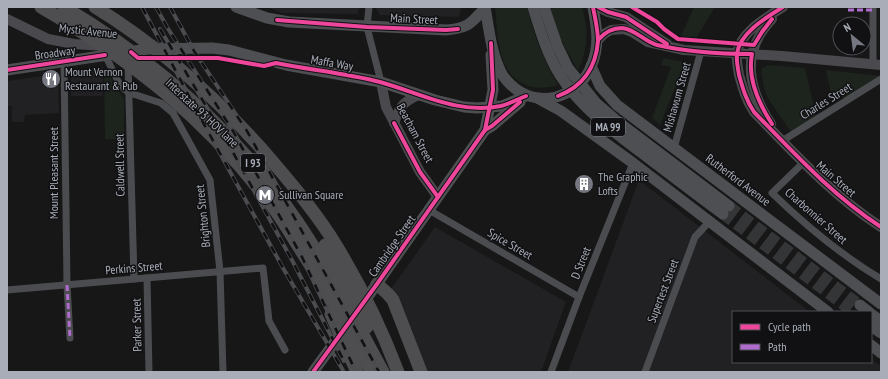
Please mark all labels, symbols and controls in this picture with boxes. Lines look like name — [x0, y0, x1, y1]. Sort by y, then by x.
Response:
street label: Main Street — [390, 10, 439, 27]
north arrow — [832, 16, 872, 56]
street label: Mystic Avenue — [58, 20, 118, 41]
text: N — [841, 20, 853, 35]
street label: Broadway — [34, 42, 77, 63]
street label: Maffa Way — [310, 51, 355, 74]
street label: Mishawum Street — [659, 60, 694, 133]
place label: Mount Vernon Restaurant & Pub — [65, 64, 138, 93]
restaurant icon: Mount Vernon Restaurant & Pub — [40, 68, 62, 90]
street label: Interstate 93 HOV lane — [163, 75, 242, 150]
street label: Charles Street — [797, 78, 855, 122]
street label: Beacham Street — [394, 101, 438, 166]
road number: MA 99 — [591, 118, 625, 136]
street label: Mount Pleasant Street — [46, 126, 61, 219]
street label: Caldwell Street — [111, 133, 128, 197]
street label: Rutherford Avenue — [703, 150, 774, 209]
road number: I 93 — [241, 154, 265, 172]
street label: Main Street — [813, 157, 860, 200]
place label: The Graphic Lofts — [598, 169, 648, 198]
building icon: The Graphic Lofts — [573, 173, 595, 195]
street label: Brighton Street — [192, 183, 213, 248]
metro station icon: Sullivan Square — [254, 184, 276, 206]
street label: Charbonnier Street — [782, 184, 851, 247]
place label: Sullivan Square — [279, 187, 343, 202]
street label: Cambridge Street — [365, 211, 419, 279]
street label: Spice Street — [485, 225, 536, 263]
street label: D Street — [567, 244, 594, 281]
street label: Supertest Street — [644, 256, 682, 325]
street label: Perkins Street — [105, 257, 164, 277]
street label: Parker Street — [129, 298, 144, 352]
legend — [732, 311, 872, 363]
text: Cycle path — [768, 319, 811, 334]
text: Path — [768, 339, 786, 354]

